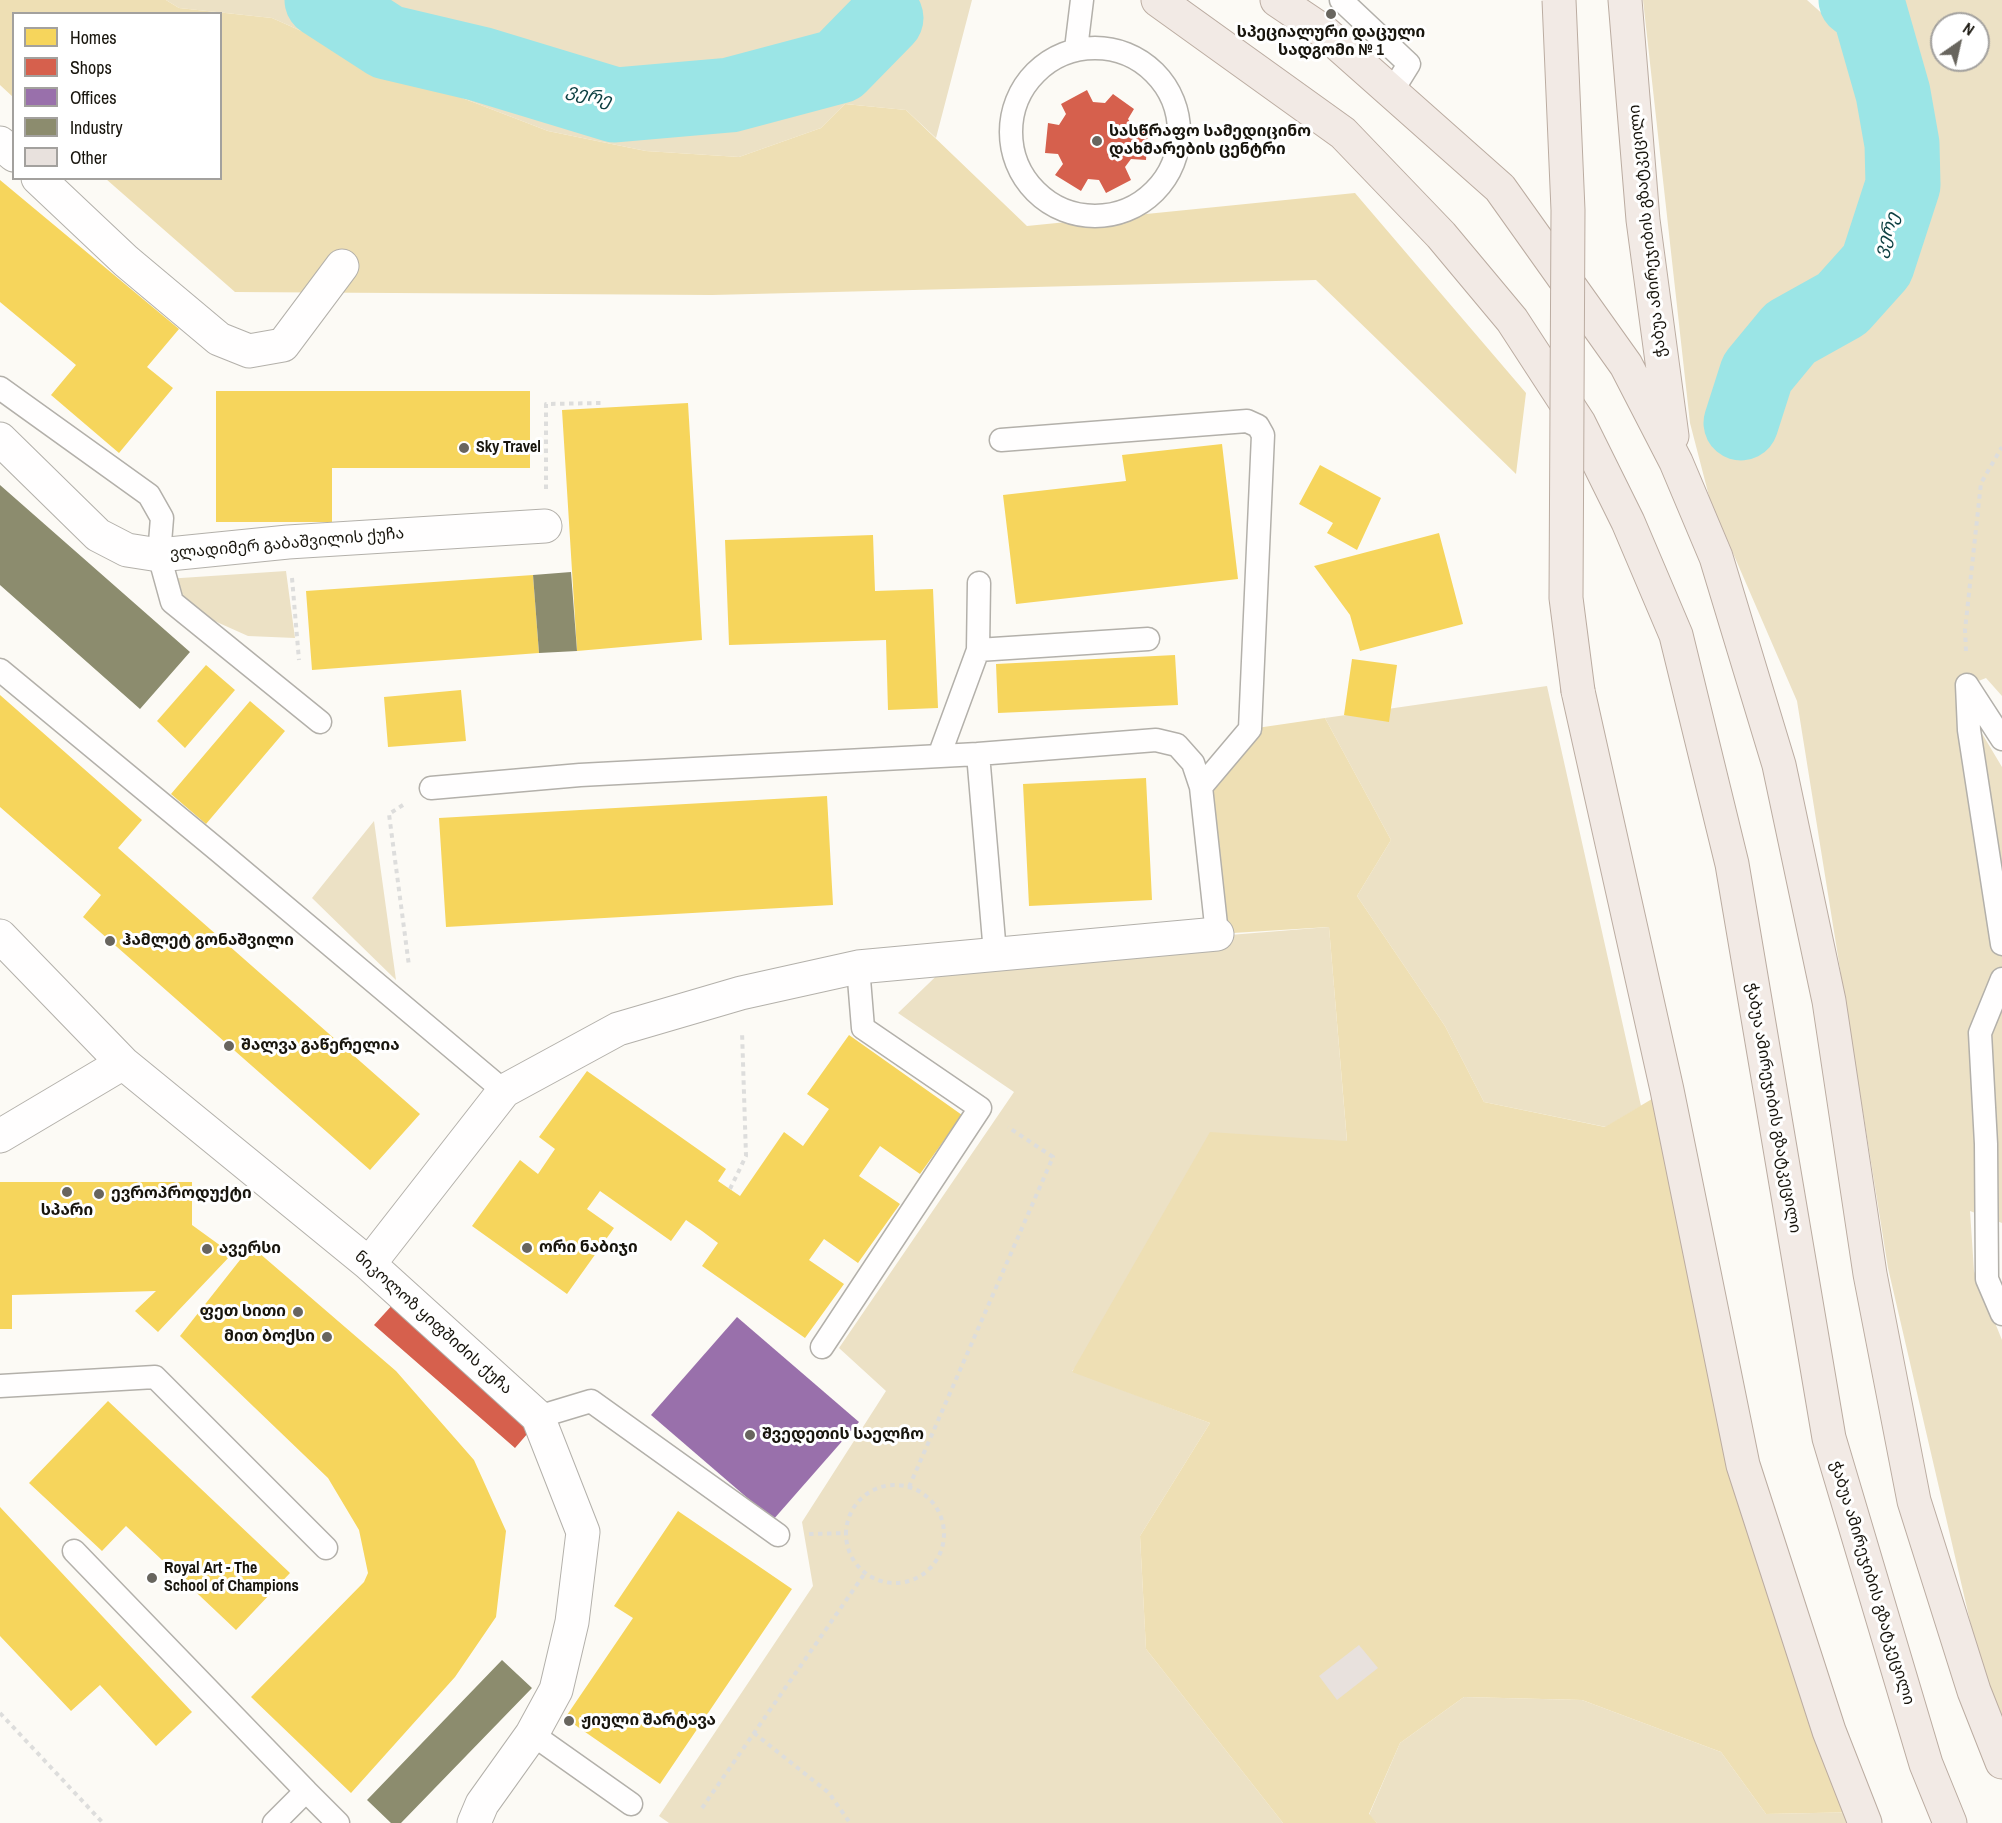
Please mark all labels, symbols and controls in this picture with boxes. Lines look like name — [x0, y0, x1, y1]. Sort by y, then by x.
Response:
marker: სპეციალური დაცული სადგომი № 1 — [1324, 7, 1338, 21]
legend — [12, 12, 222, 180]
north arrow — [1930, 12, 1990, 72]
text: N — [1959, 17, 1979, 41]
place label: სპეციალური დაცული სადგომი № 1 — [1237, 23, 1425, 61]
text: Homes — [70, 25, 117, 50]
text: Shops — [70, 55, 112, 80]
water label: ვერე — [564, 80, 614, 112]
text: Offices — [70, 85, 117, 110]
street label: ჭაბუა ამირეჯიბის გზატკეცილი — [1625, 104, 1671, 358]
text: Industry — [70, 115, 123, 140]
place label: სასწრაფო სამედიცინო დახმარების ცენტრი — [1109, 122, 1311, 160]
marker: სასწრაფო სამედიცინო დახმარების ცენტრი — [1090, 134, 1104, 148]
text: Other — [70, 145, 107, 170]
water label: ვერე — [1870, 210, 1904, 260]
place label: Sky Travel — [476, 438, 541, 458]
marker: Sky Travel — [457, 441, 471, 455]
street label: ვლადიმერ გაბაშვილის ქუჩა — [169, 524, 405, 564]
place label: ჰამლეტ გონაშვილი — [122, 931, 294, 951]
marker: ჰამლეტ გონაშვილი — [103, 934, 117, 948]
street label: ჭაბუა ამირეჯიბის გზატკეცილი — [1741, 981, 1805, 1235]
place label: შალვა გაწერელია — [241, 1036, 399, 1056]
marker: შალვა გაწერელია — [222, 1039, 236, 1053]
place label: ევროპროდუქტი — [111, 1184, 252, 1204]
marker: სპარი — [60, 1185, 74, 1199]
marker: ევროპროდუქტი — [92, 1187, 106, 1201]
place label: სპარი — [41, 1201, 93, 1221]
place label: ორი ნაბიჯი — [539, 1238, 638, 1258]
place label: ავერსი — [219, 1239, 281, 1259]
marker: ორი ნაბიჯი — [520, 1241, 534, 1255]
marker: ავერსი — [200, 1242, 214, 1256]
street label: ნიკოლოზ ყიფშიძის ქუჩა — [350, 1247, 516, 1399]
place label: ფეთ სითი — [200, 1302, 286, 1322]
marker: ფეთ სითი — [291, 1305, 305, 1319]
place label: მით ბოქსი — [224, 1327, 315, 1347]
marker: მით ბოქსი — [320, 1330, 334, 1344]
place label: შვედეთის საელჩო — [762, 1425, 924, 1445]
marker: შვედეთის საელჩო — [743, 1428, 757, 1442]
street label: ჭაბუა ამირეჯიბის გზატკეცილი — [1826, 1459, 1918, 1707]
place label: Royal Art - The School of Champions — [164, 1559, 299, 1597]
marker: Royal Art - The School of Champions — [145, 1571, 159, 1585]
place label: ჟიული შარტავა — [581, 1711, 716, 1731]
marker: ჟიული შარტავა — [562, 1714, 576, 1728]

